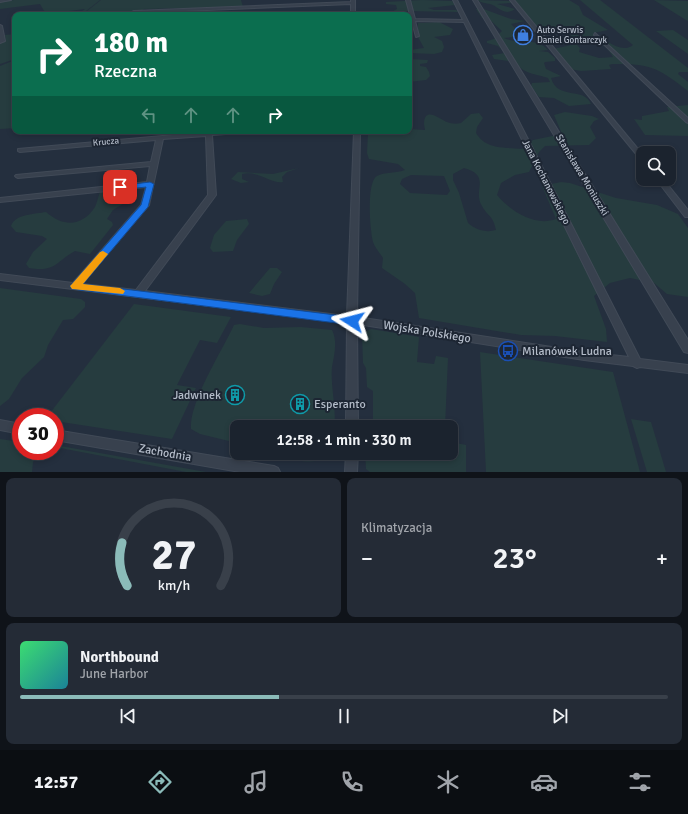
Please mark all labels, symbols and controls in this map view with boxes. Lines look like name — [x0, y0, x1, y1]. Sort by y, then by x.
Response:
shop icon: Auto Serwis Daniel Gontarczyk — [512, 24, 534, 46]
place label: Auto Serwis Daniel Gontarczyk — [537, 25, 607, 46]
text: 180 m — [94, 26, 168, 60]
icon: right — [28, 28, 80, 80]
text: Rzeczna — [94, 60, 157, 82]
icon: left — [138, 104, 160, 126]
icon: ahead — [180, 104, 202, 126]
icon: ahead — [222, 104, 244, 126]
icon: right — [264, 104, 286, 126]
street label: Stanisława Moniuszki — [553, 132, 611, 218]
street label: Krucza — [92, 135, 120, 149]
street label: Jana Kochanowskiego — [519, 138, 573, 226]
map controls — [636, 146, 676, 186]
button: search — [636, 146, 676, 186]
pin — [103, 170, 137, 204]
icon: arrive — [109, 176, 131, 198]
position arrow — [331, 300, 373, 342]
street label: Wojska Polskiego — [382, 318, 472, 346]
bus stop icon: Milanówek Ludna — [497, 340, 519, 362]
place label: Milanówek Ludna — [522, 344, 612, 359]
building icon: Jadwinek — [224, 384, 246, 406]
place label: Jadwinek — [173, 388, 221, 403]
building icon: Esperanto — [289, 393, 311, 415]
place label: Esperanto — [314, 397, 366, 412]
speed limit sign: 30 — [12, 408, 64, 460]
text: 12:58 · 1 min · 330 m — [277, 431, 411, 449]
street label: Zachodnia — [137, 441, 193, 465]
text: Klimatyzacja — [361, 520, 432, 536]
text: 27 — [151, 529, 196, 580]
text: 23° — [493, 540, 536, 577]
text: − — [361, 545, 373, 572]
text: + — [656, 545, 668, 572]
text: km/h — [157, 576, 190, 593]
text: Northbound — [80, 648, 159, 666]
text: June Harbor — [80, 666, 148, 682]
icon: previous — [117, 705, 139, 727]
icon: pause — [333, 705, 355, 727]
icon: next — [549, 705, 571, 727]
icon: directions — [146, 768, 174, 796]
icon: music — [242, 768, 270, 796]
icon: phone — [338, 768, 366, 796]
icon: climate — [434, 768, 462, 796]
icon: car — [530, 768, 558, 796]
icon: filters — [626, 768, 654, 796]
text: 12:57 — [34, 771, 78, 793]

